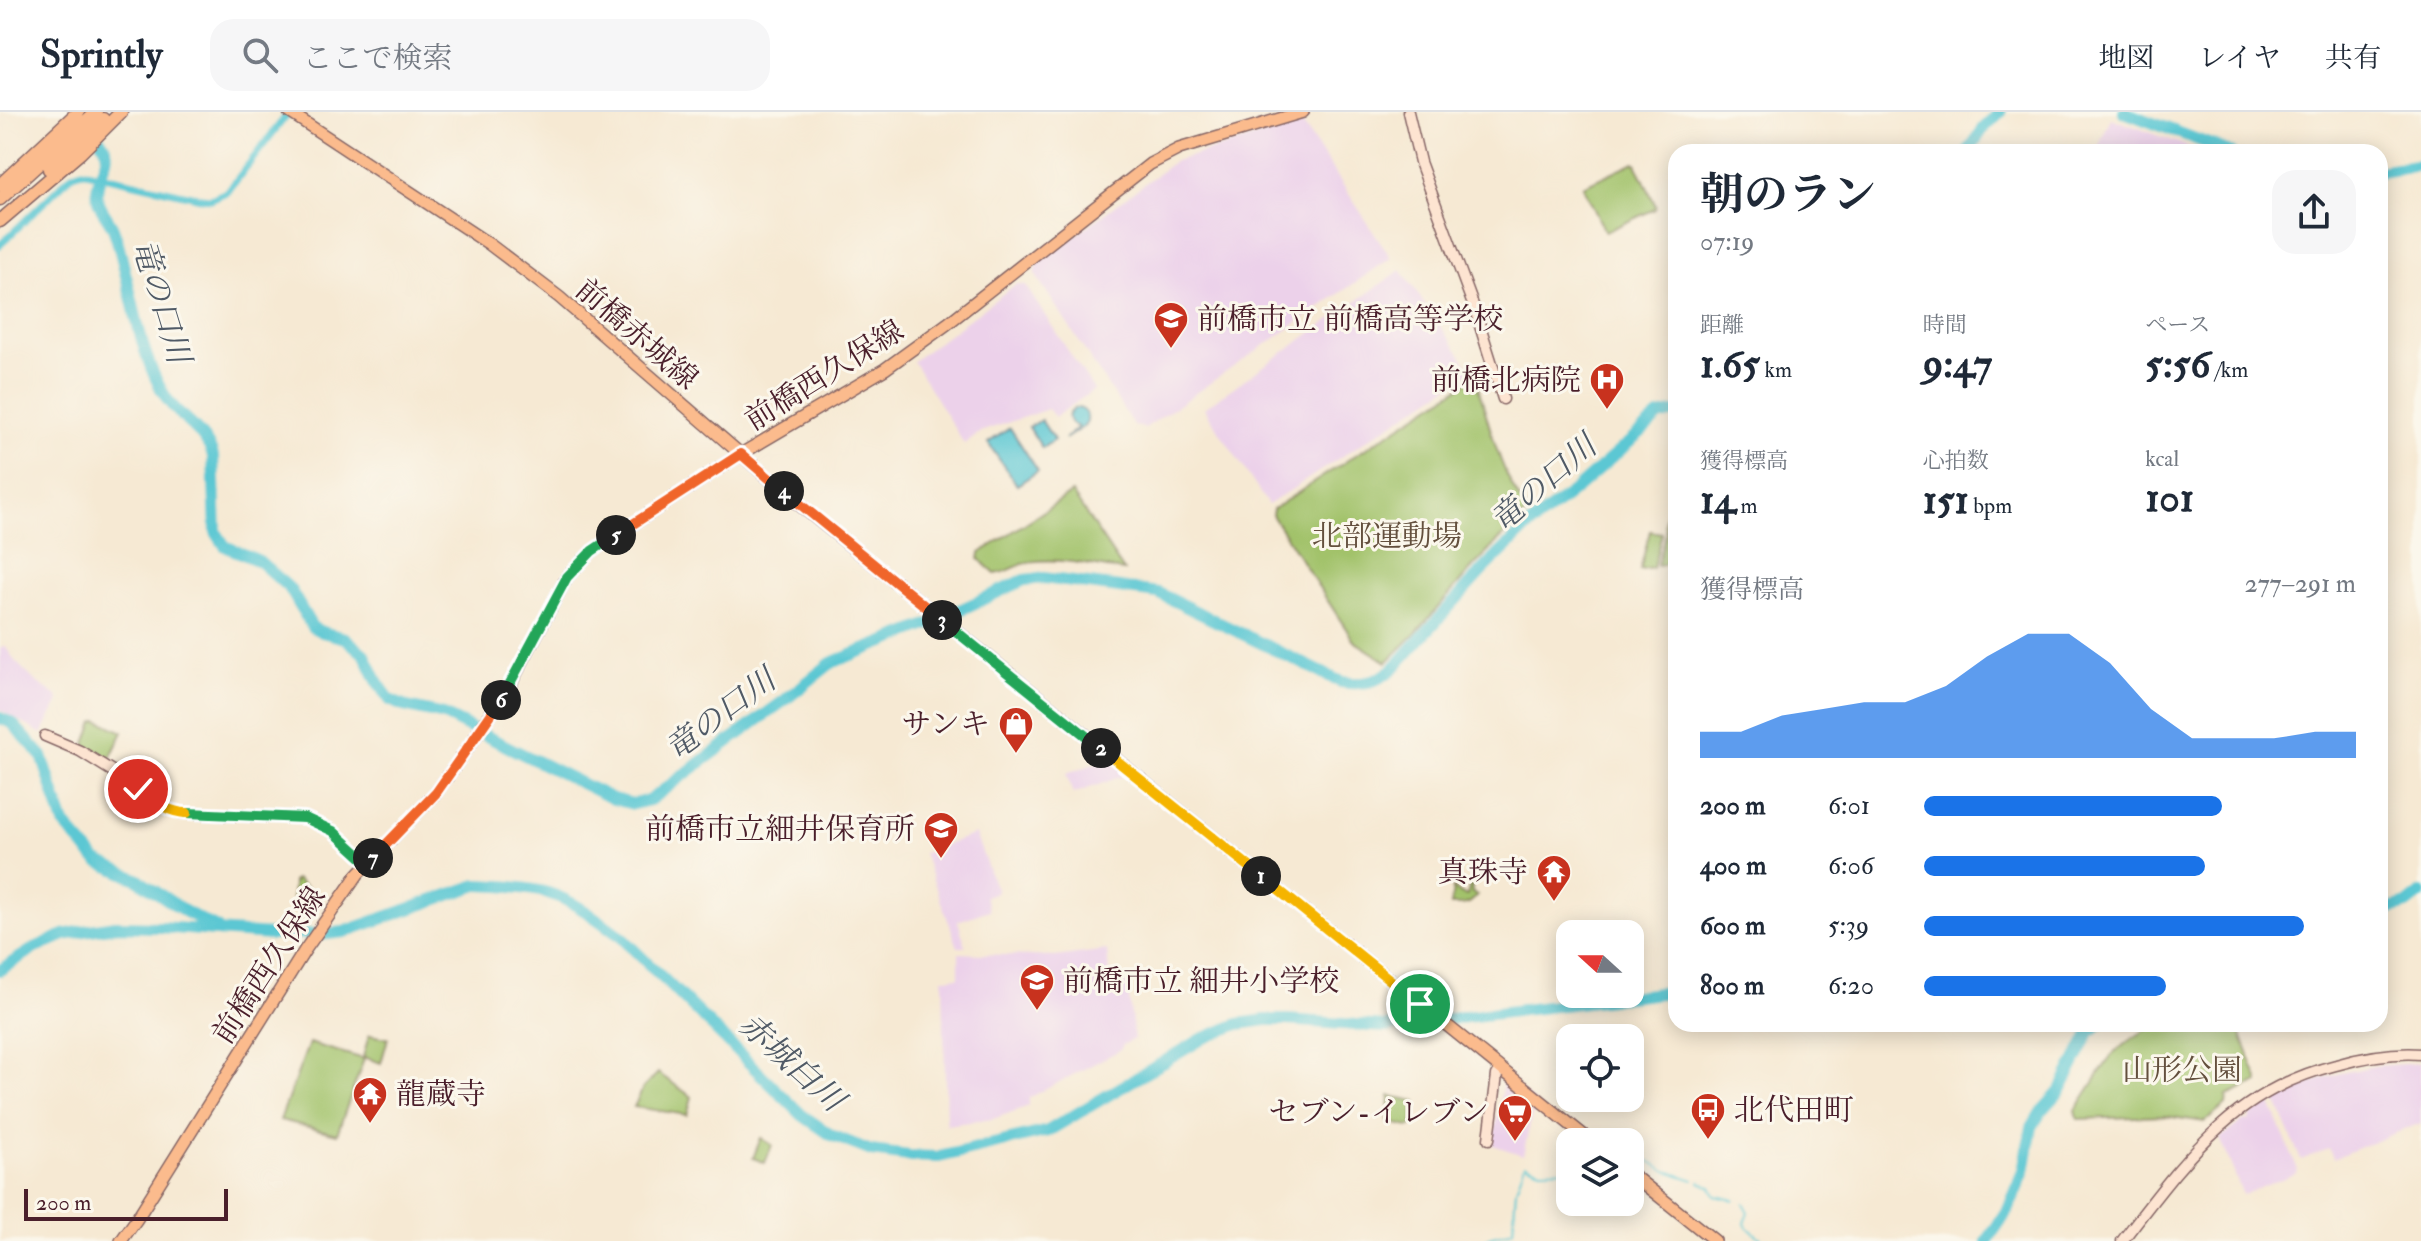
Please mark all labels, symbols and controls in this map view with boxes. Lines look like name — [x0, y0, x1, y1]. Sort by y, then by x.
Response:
search box — [210, 19, 770, 91]
text: Sprintly — [40, 31, 162, 79]
icon: search — [238, 33, 282, 77]
text: ここで検索 — [302, 40, 452, 77]
text: 地図 — [2098, 41, 2154, 76]
text: レイヤ — [2198, 41, 2281, 76]
text: 共有 — [2325, 41, 2381, 76]
text: 朝のラン — [1700, 168, 1876, 223]
button: share — [2272, 170, 2356, 254]
text: 07:19 — [1700, 226, 1754, 258]
water label: 竜の口川 — [123, 234, 200, 371]
street label: 前橋赤城線 — [568, 271, 705, 398]
school or university icon: 前橋市立 前橋高等学校 — [1152, 300, 1190, 350]
place label: 前橋市立 前橋高等学校 — [1197, 301, 1503, 338]
text: 距離 — [1700, 311, 1744, 339]
text: 時間 — [1923, 311, 1967, 339]
text: ペース — [2145, 311, 2210, 339]
street label: 前橋西久保線 — [738, 312, 910, 439]
text: 1.65 — [1700, 339, 1760, 390]
text: 9:47 — [1923, 339, 1992, 390]
text: 5:56 — [2145, 339, 2210, 390]
text: km — [1760, 356, 1792, 384]
text: /km — [2210, 356, 2248, 384]
hospital icon: 前橋北病院 — [1588, 361, 1626, 411]
place label: 前橋北病院 — [1431, 362, 1581, 399]
water label: 竜の口川 — [1482, 425, 1607, 541]
text: kcal — [2145, 445, 2179, 473]
text: 獲得標高 — [1700, 447, 1788, 475]
text: 心拍数 — [1923, 447, 1989, 475]
pin: 4 — [764, 471, 804, 511]
text: 101 — [2145, 473, 2194, 524]
text: 14 — [1700, 475, 1736, 526]
text: 151 — [1923, 475, 1969, 526]
text: 4 — [778, 477, 790, 505]
text: m — [1736, 492, 1758, 520]
text: bpm — [1969, 492, 2012, 520]
pin: 5 — [596, 515, 636, 555]
park label: 北部運動場 — [1312, 518, 1462, 555]
text: 5 — [611, 521, 621, 549]
text: 277–291 m — [2245, 568, 2356, 600]
text: 獲得標高 — [1700, 574, 1804, 606]
pin: 3 — [922, 600, 962, 640]
text: 3 — [938, 606, 946, 634]
water label: 竜の口川 — [657, 659, 786, 769]
pin: 6 — [481, 680, 521, 720]
text: 6 — [495, 686, 507, 714]
shop icon: サンキ — [997, 705, 1035, 755]
place label: サンキ — [902, 706, 990, 743]
pin: 2 — [1081, 728, 1121, 768]
text: 2 — [1095, 734, 1107, 762]
pin — [104, 755, 172, 823]
icon: check — [116, 767, 160, 811]
text: 200 m — [1700, 790, 1765, 822]
text: 6:01 — [1828, 790, 1870, 822]
school or university icon: 前橋市立細井保育所 — [922, 810, 960, 860]
place label: 前橋市立細井保育所 — [645, 811, 915, 848]
pin: 7 — [353, 838, 393, 878]
text: 7 — [368, 844, 378, 872]
text: 400 m — [1700, 850, 1766, 882]
text: 6:06 — [1828, 850, 1874, 882]
temple icon: 真珠寺 — [1535, 853, 1573, 903]
place label: 真珠寺 — [1438, 854, 1528, 891]
pin: 1 — [1241, 856, 1281, 896]
text: 1 — [1257, 862, 1265, 890]
street label: 前橋西久保線 — [205, 880, 334, 1051]
text: 600 m — [1700, 910, 1765, 942]
text: 5:39 — [1828, 910, 1869, 942]
north arrow — [1556, 920, 1644, 1008]
map controls — [1556, 920, 1644, 1216]
school or university icon: 前橋市立 細井小学校 — [1018, 962, 1056, 1012]
place label: 前橋市立 細井小学校 — [1063, 963, 1339, 1000]
pin — [1386, 970, 1454, 1038]
text: 800 m — [1700, 970, 1765, 1002]
text: 6:20 — [1828, 970, 1874, 1002]
icon: arrive — [1398, 982, 1442, 1026]
water label: 赤城白川 — [730, 1005, 854, 1122]
button: locate — [1556, 1024, 1644, 1112]
park label: 山形公園 — [2122, 1052, 2242, 1089]
temple icon: 龍蔵寺 — [351, 1075, 389, 1125]
place label: 龍蔵寺 — [396, 1076, 486, 1113]
bus stop icon: 北代田町 — [1689, 1091, 1727, 1141]
place label: 北代田町 — [1734, 1092, 1854, 1129]
supermarket icon: セブン-イレブン — [1496, 1093, 1534, 1143]
place label: セブン-イレブン — [1269, 1094, 1489, 1131]
button: layers — [1556, 1128, 1644, 1216]
scale bar — [24, 1185, 228, 1221]
text: 200 m — [36, 1189, 91, 1217]

